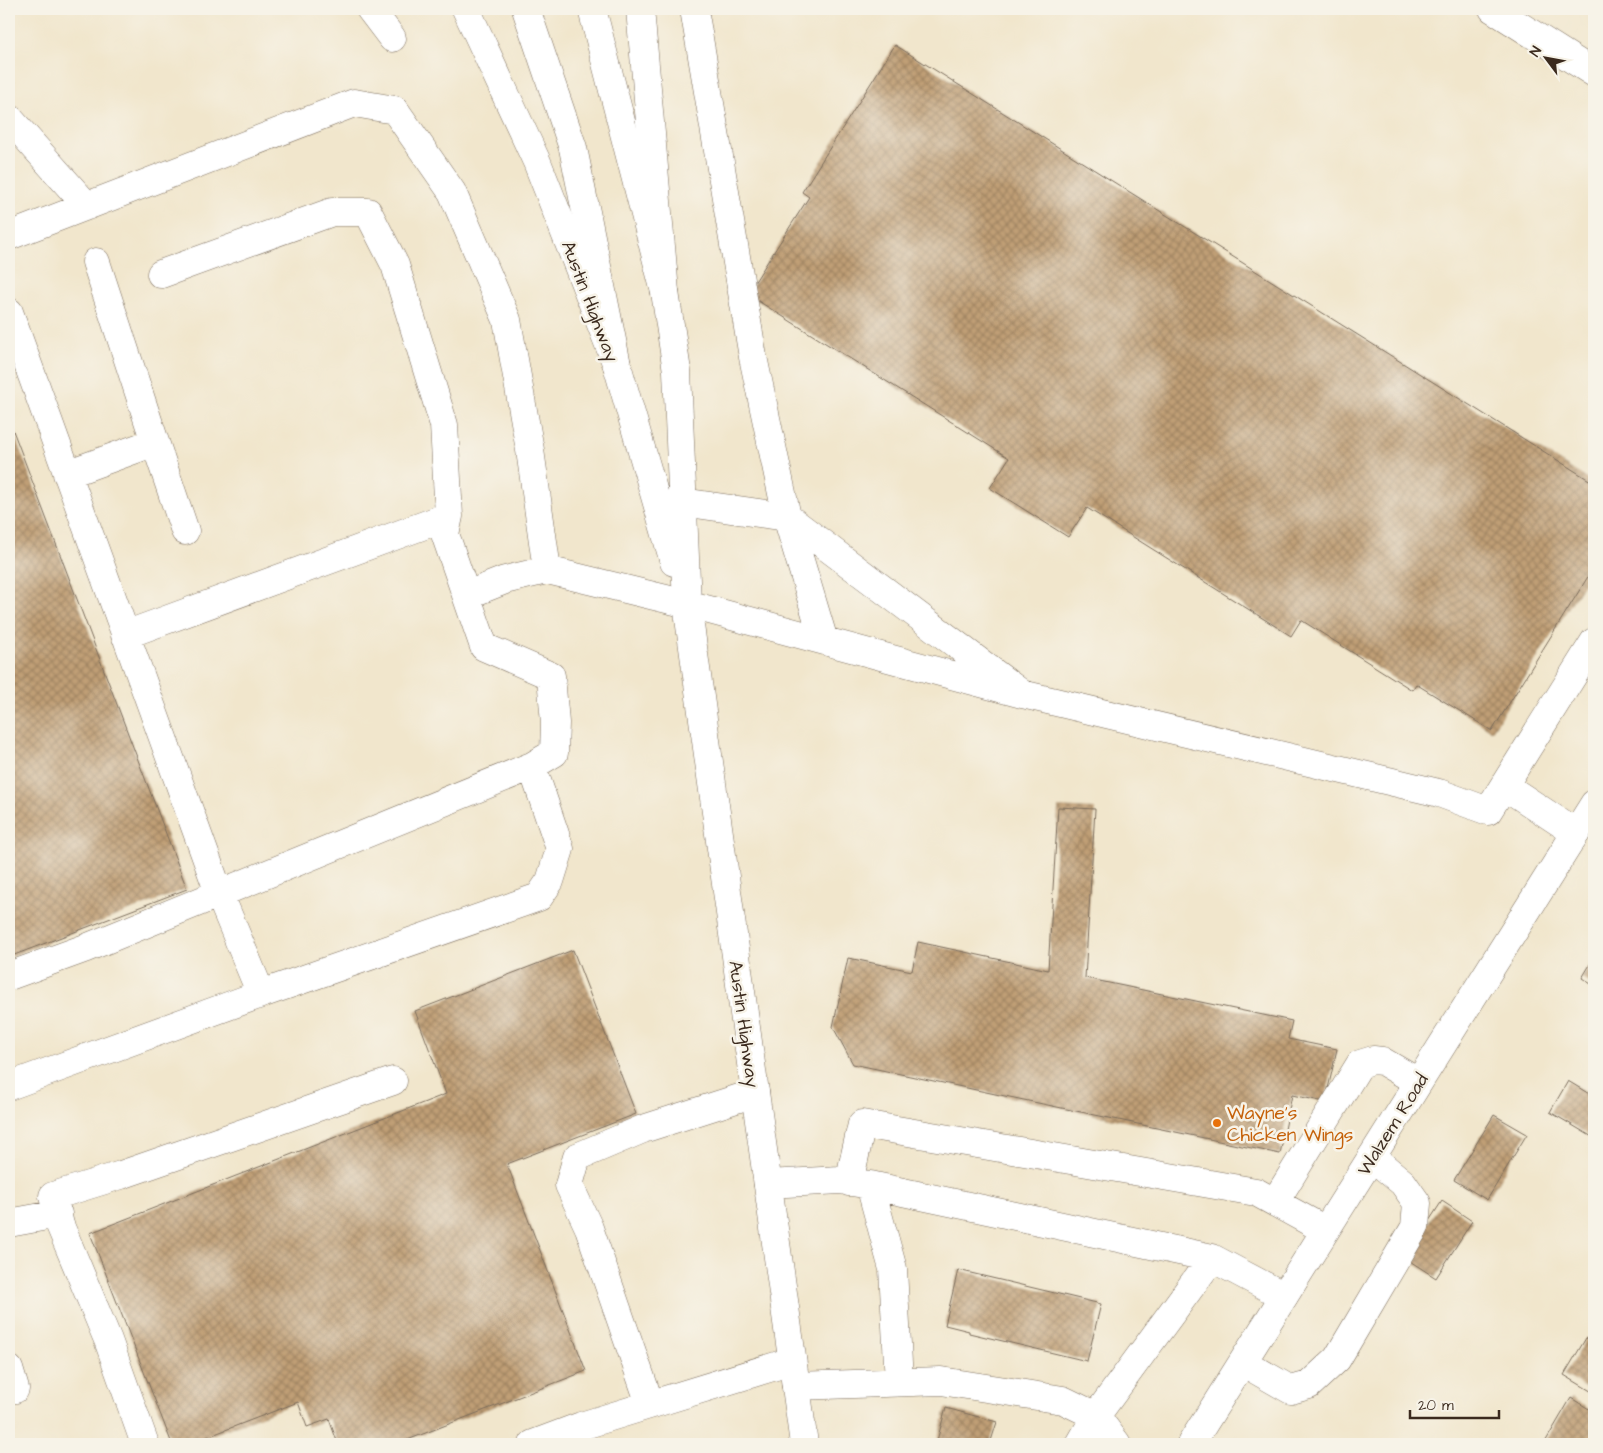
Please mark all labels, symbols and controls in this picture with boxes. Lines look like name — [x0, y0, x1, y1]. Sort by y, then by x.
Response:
north arrow — [1520, 32, 1570, 82]
text: N — [1525, 42, 1547, 61]
street label: Austin Highway — [553, 237, 625, 367]
street label: Austin Highway — [720, 959, 766, 1090]
street label: Walzem Road — [1351, 1068, 1436, 1181]
place label: Wayne's Chicken Wings — [1227, 1100, 1353, 1150]
marker: Wayne's Chicken Wings — [1211, 1117, 1223, 1129]
scale bar — [1410, 1388, 1499, 1420]
text: 20 m — [1418, 1395, 1454, 1416]

